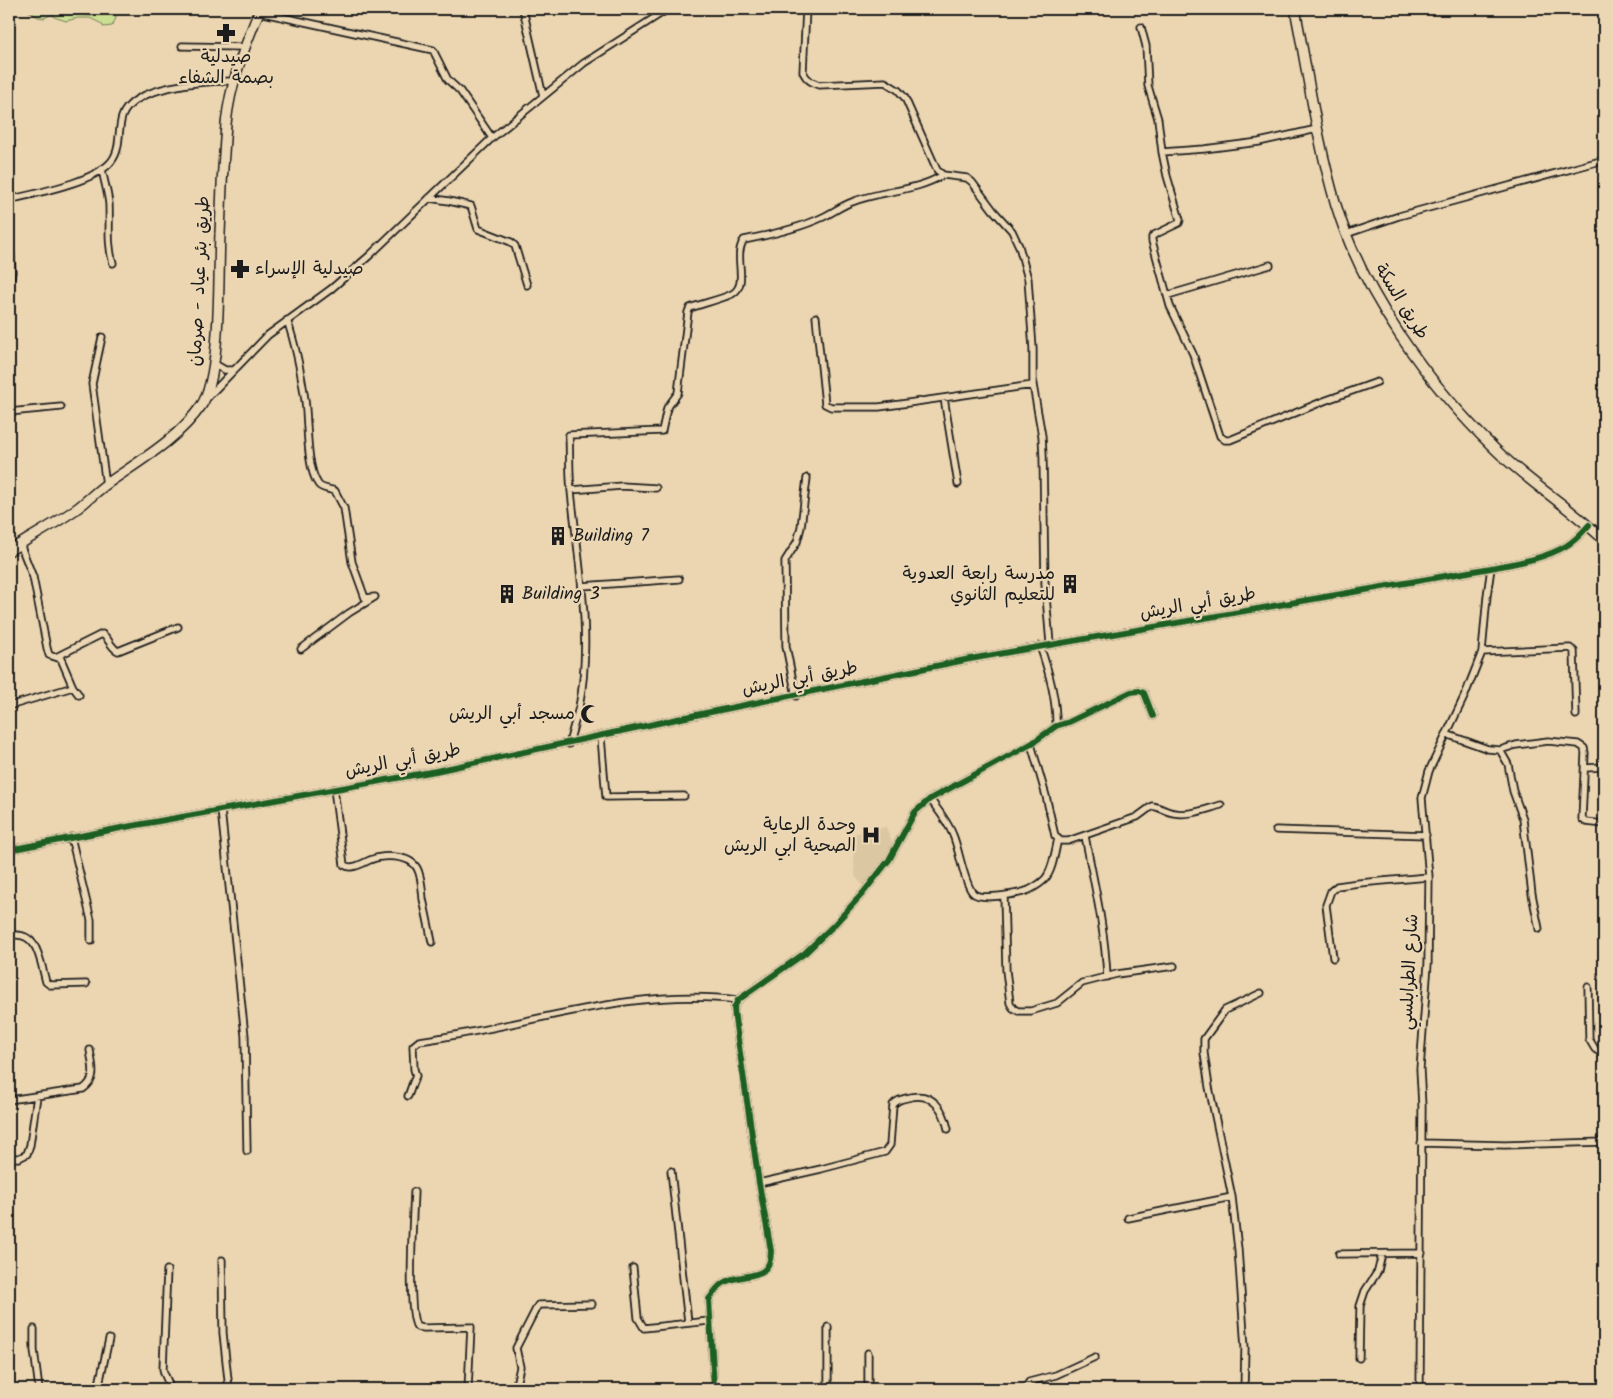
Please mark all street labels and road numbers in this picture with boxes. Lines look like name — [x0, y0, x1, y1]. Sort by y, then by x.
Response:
street label: طريق بئر عياد - صرمان — [181, 195, 219, 367]
street label: طريق السكة — [1366, 258, 1436, 346]
street label: طريق أبي الريش — [1138, 580, 1258, 628]
street label: طريق أبي الريش — [740, 654, 860, 704]
street label: طريق أبي الريش — [343, 736, 463, 786]
street label: شارع الطرابلسي — [1392, 913, 1428, 1031]

